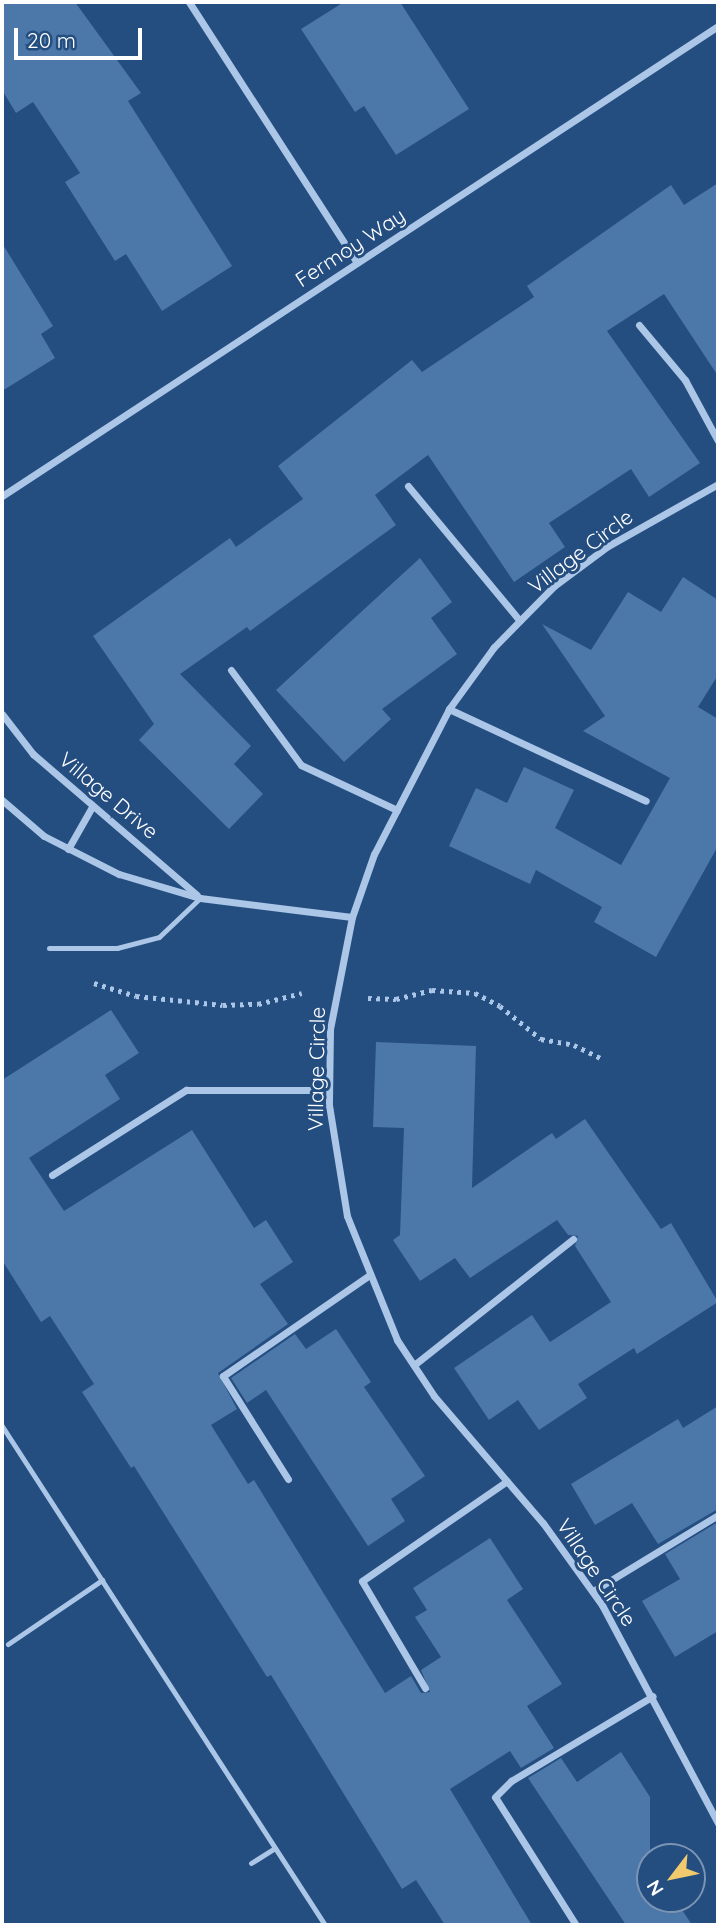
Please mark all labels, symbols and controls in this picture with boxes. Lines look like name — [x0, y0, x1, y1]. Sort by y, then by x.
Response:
scale bar — [18, 14, 145, 58]
text: 20 m — [27, 27, 76, 53]
street label: Fermoy Way — [290, 202, 410, 292]
street label: Village Circle — [523, 504, 637, 598]
street label: Village Drive — [54, 746, 164, 844]
street label: Village Circle — [302, 1007, 330, 1131]
street label: Village Circle — [552, 1513, 642, 1631]
north arrow — [636, 1843, 706, 1913]
text: N — [641, 1876, 669, 1900]

